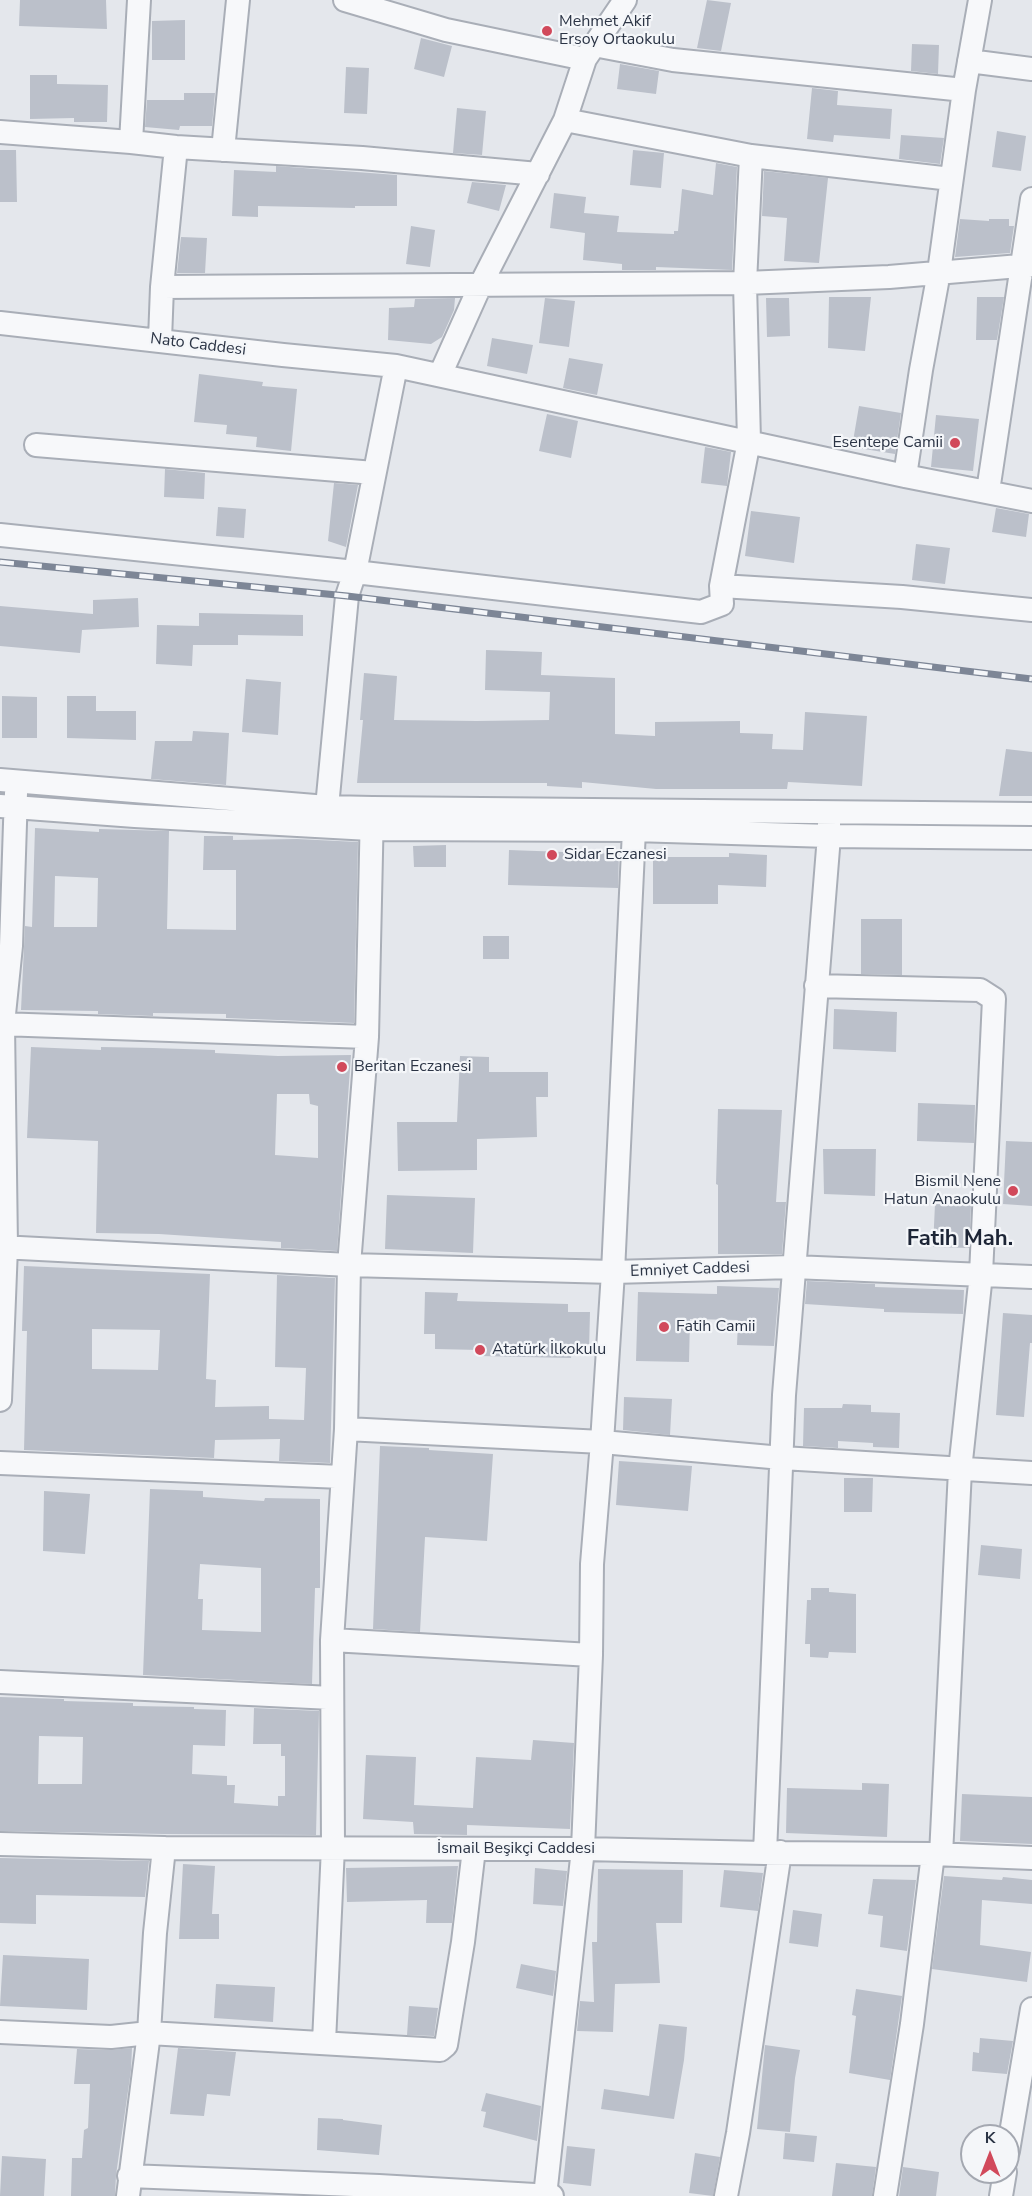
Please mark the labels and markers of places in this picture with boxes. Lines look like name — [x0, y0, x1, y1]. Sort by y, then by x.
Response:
place label: Mehmet Akif Ersoy Ortaokulu — [559, 12, 675, 50]
marker: Mehmet Akif Ersoy Ortaokulu — [540, 24, 554, 38]
place label: Esentepe Camii — [832, 433, 943, 453]
marker: Esentepe Camii — [948, 436, 962, 450]
place label: Sidar Eczanesi — [564, 845, 667, 865]
marker: Sidar Eczanesi — [545, 848, 559, 862]
place label: Beritan Eczanesi — [354, 1057, 472, 1077]
marker: Beritan Eczanesi — [335, 1060, 349, 1074]
place label: Bismil Nene Hatun Anaokulu — [884, 1172, 1001, 1210]
marker: Bismil Nene Hatun Anaokulu — [1006, 1184, 1020, 1198]
place label: Fatih Camii — [676, 1317, 756, 1337]
marker: Fatih Camii — [657, 1320, 671, 1334]
place label: Atatürk İlkokulu — [492, 1340, 606, 1360]
marker: Atatürk İlkokulu — [473, 1343, 487, 1357]

